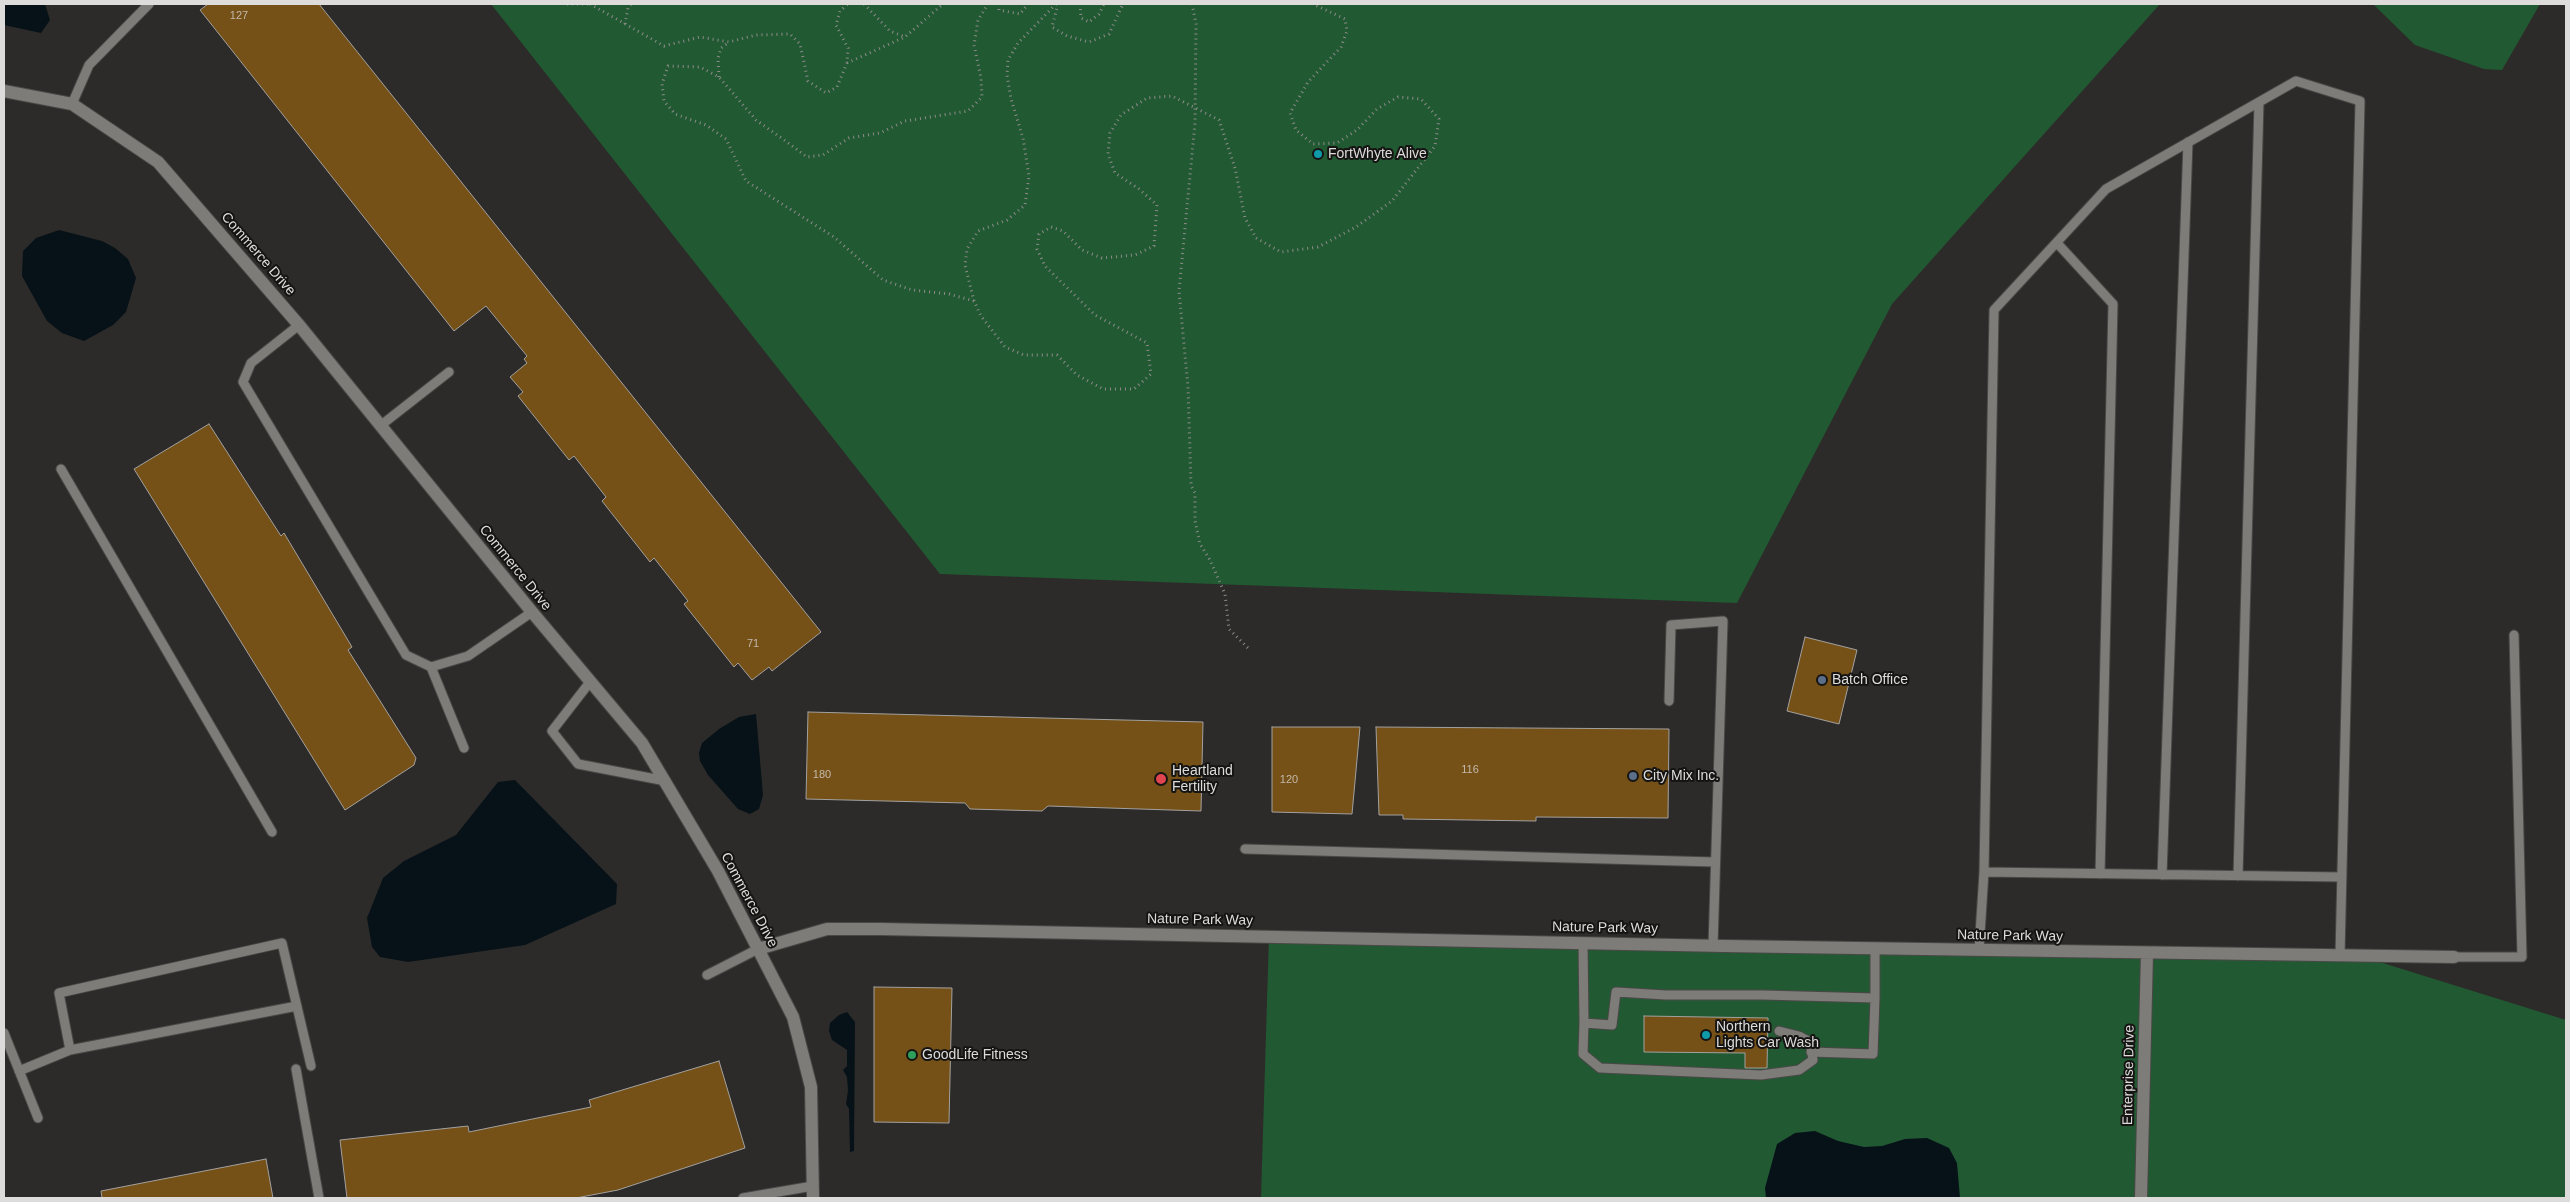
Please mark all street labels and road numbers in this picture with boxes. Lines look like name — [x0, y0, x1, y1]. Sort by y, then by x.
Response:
street label: Commerce Drive — [217, 209, 299, 299]
street label: Commerce Drive — [475, 522, 555, 614]
street label: Commerce Drive — [717, 850, 781, 950]
street label: Nature Park Way — [1147, 911, 1253, 929]
street label: Nature Park Way — [1552, 919, 1658, 937]
street label: Nature Park Way — [1957, 927, 2063, 945]
street label: Enterprise Drive — [2120, 1025, 2138, 1125]

